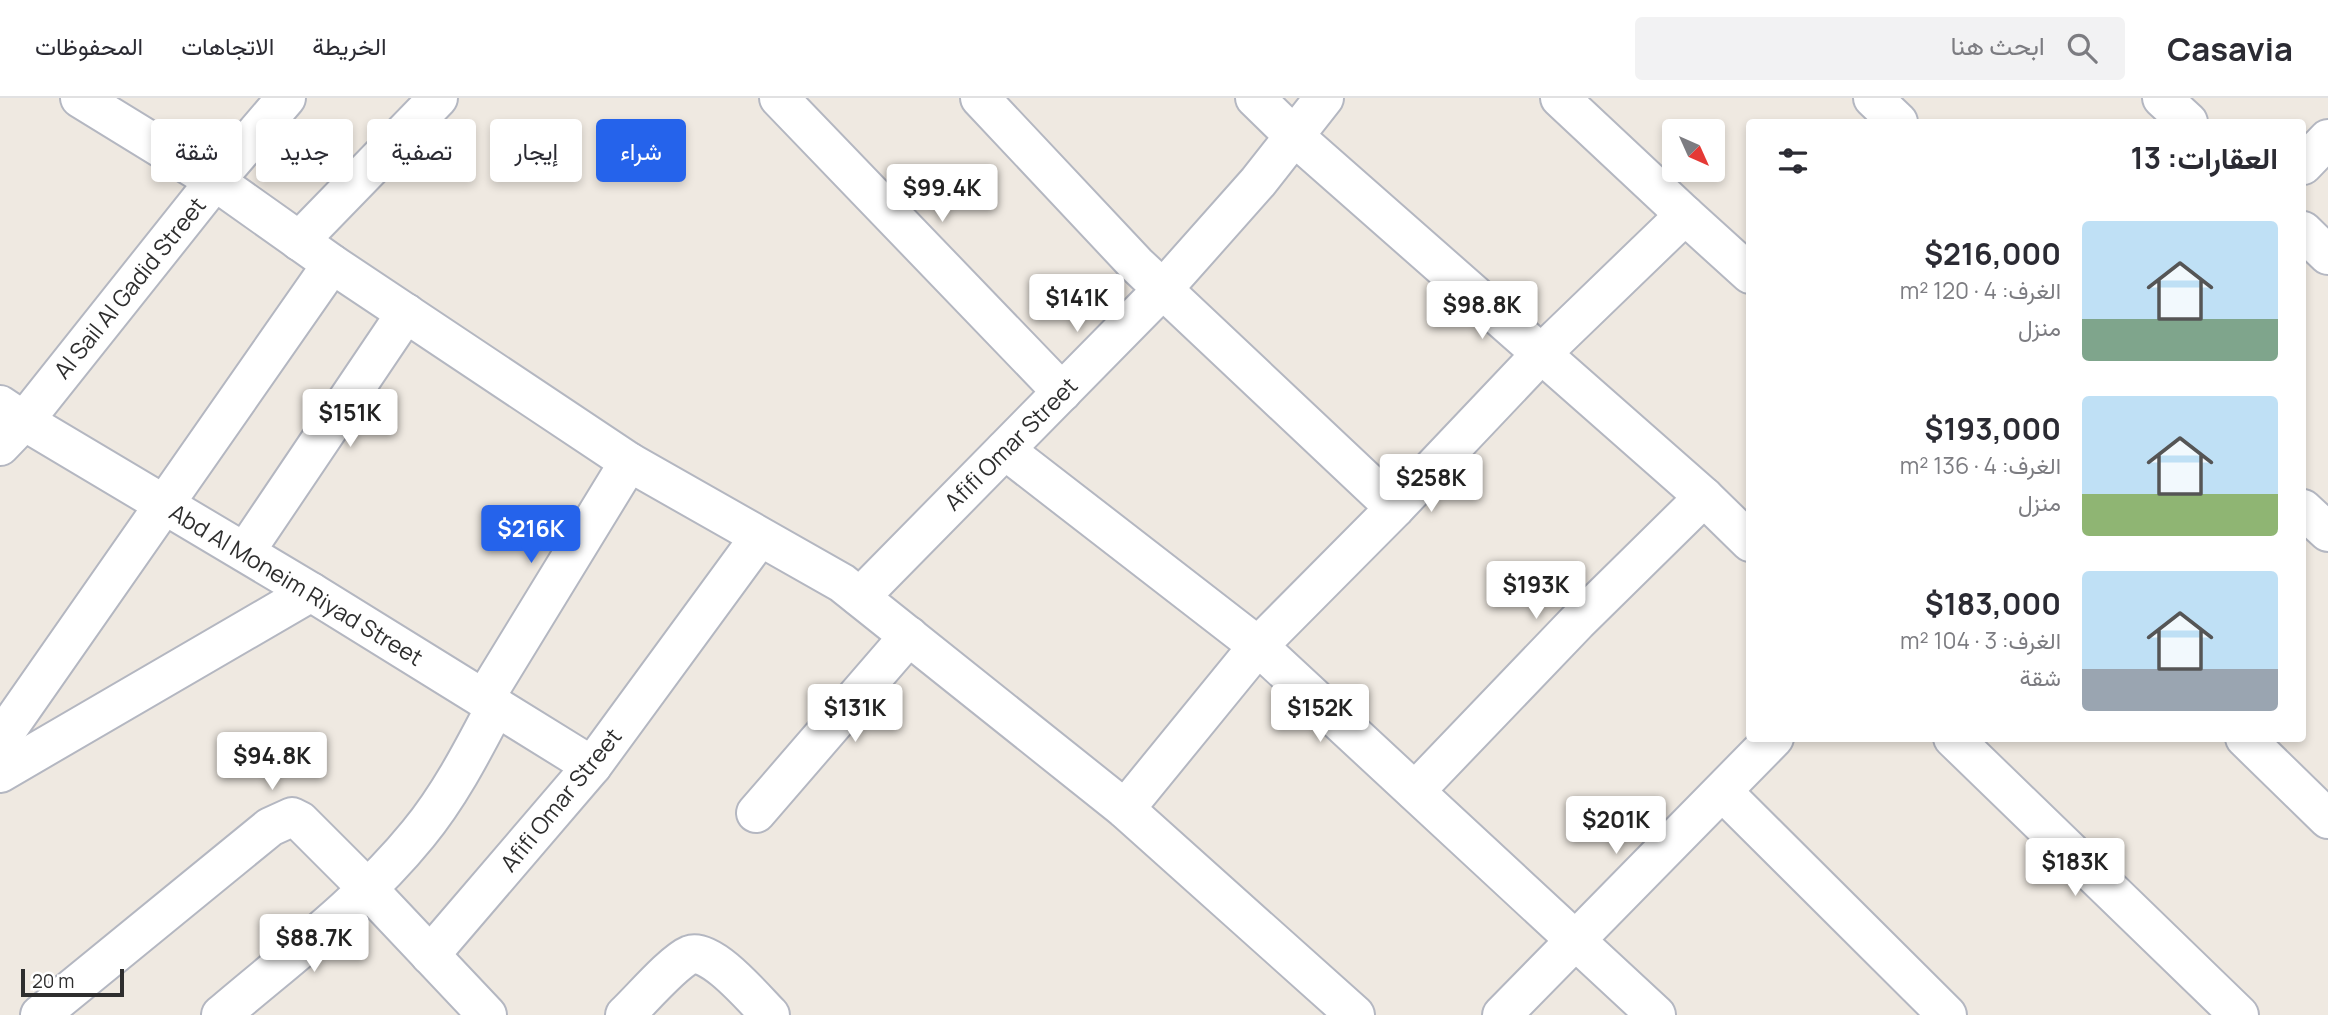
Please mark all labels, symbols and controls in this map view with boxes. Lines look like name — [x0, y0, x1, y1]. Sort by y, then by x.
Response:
search box — [1635, 17, 2125, 80]
text: Casavia — [2167, 26, 2293, 71]
text: ابحث هنا — [1950, 27, 2045, 63]
text: المحفوظات — [35, 29, 143, 62]
text: الاتجاهات — [181, 29, 274, 62]
text: الخريطة — [312, 29, 387, 62]
icon: search — [2063, 29, 2101, 67]
chip: شقة — [151, 119, 242, 182]
chip: جديد — [256, 119, 353, 182]
chip: تصفية — [367, 119, 476, 182]
chip: إيجار — [490, 119, 582, 182]
chip: شراء — [596, 119, 686, 182]
north arrow — [1662, 119, 1726, 182]
map controls — [1662, 119, 1725, 182]
text: العقارات: 13 — [2131, 137, 2278, 178]
icon: filters — [1774, 142, 1812, 180]
pin: $99.4K — [885, 164, 999, 224]
text: $99.4K — [903, 171, 981, 203]
street label: Al Sail Al Gadid Street — [46, 190, 213, 385]
text: $216,000 — [1924, 233, 2061, 274]
icon: home — [2138, 249, 2222, 333]
pin: $141K — [1028, 274, 1126, 334]
text: الغرف: 4 · 120 m² — [1900, 274, 2061, 306]
text: $141K — [1045, 281, 1109, 313]
pin: $98.8K — [1425, 282, 1539, 341]
text: $98.8K — [1443, 288, 1521, 320]
text: منزل — [2018, 311, 2061, 343]
street label: Afifi Omar Street — [937, 370, 1084, 517]
pin: $151K — [301, 390, 399, 449]
text: $151K — [319, 396, 381, 428]
text: $193,000 — [1925, 408, 2061, 449]
icon: home — [2138, 424, 2222, 508]
text: الغرف: 4 · 136 m² — [1900, 449, 2061, 481]
pin: $258K — [1382, 454, 1480, 514]
text: $258K — [1396, 461, 1466, 493]
text: منزل — [2018, 486, 2061, 518]
street label: Abd Al Moneim Riyad Street — [164, 496, 429, 673]
pin: $216K — [482, 505, 580, 565]
text: $216K — [497, 512, 565, 544]
pin: $193K — [1487, 561, 1585, 621]
text: $193K — [1502, 568, 1570, 600]
text: $183,000 — [1925, 583, 2061, 624]
icon: home — [2138, 599, 2222, 683]
text: الغرف: 3 · 104 m² — [1900, 624, 2061, 656]
text: شقة — [2019, 661, 2061, 693]
pin: $131K — [806, 684, 904, 744]
pin: $152K — [1271, 684, 1369, 744]
text: $131K — [824, 691, 886, 723]
text: $152K — [1287, 691, 1353, 723]
street label: Afifi Omar Street — [492, 721, 628, 878]
pin: $94.8K — [215, 732, 329, 792]
text: $94.8K — [233, 739, 311, 771]
pin: $201K — [1567, 796, 1665, 856]
text: $201K — [1582, 803, 1650, 835]
pin: $183K — [2026, 838, 2124, 898]
text: $183K — [2042, 845, 2108, 877]
pin: $88.7K — [257, 914, 371, 974]
text: $88.7K — [276, 921, 352, 953]
scale bar — [21, 966, 124, 998]
text: 20 m — [32, 968, 74, 994]

